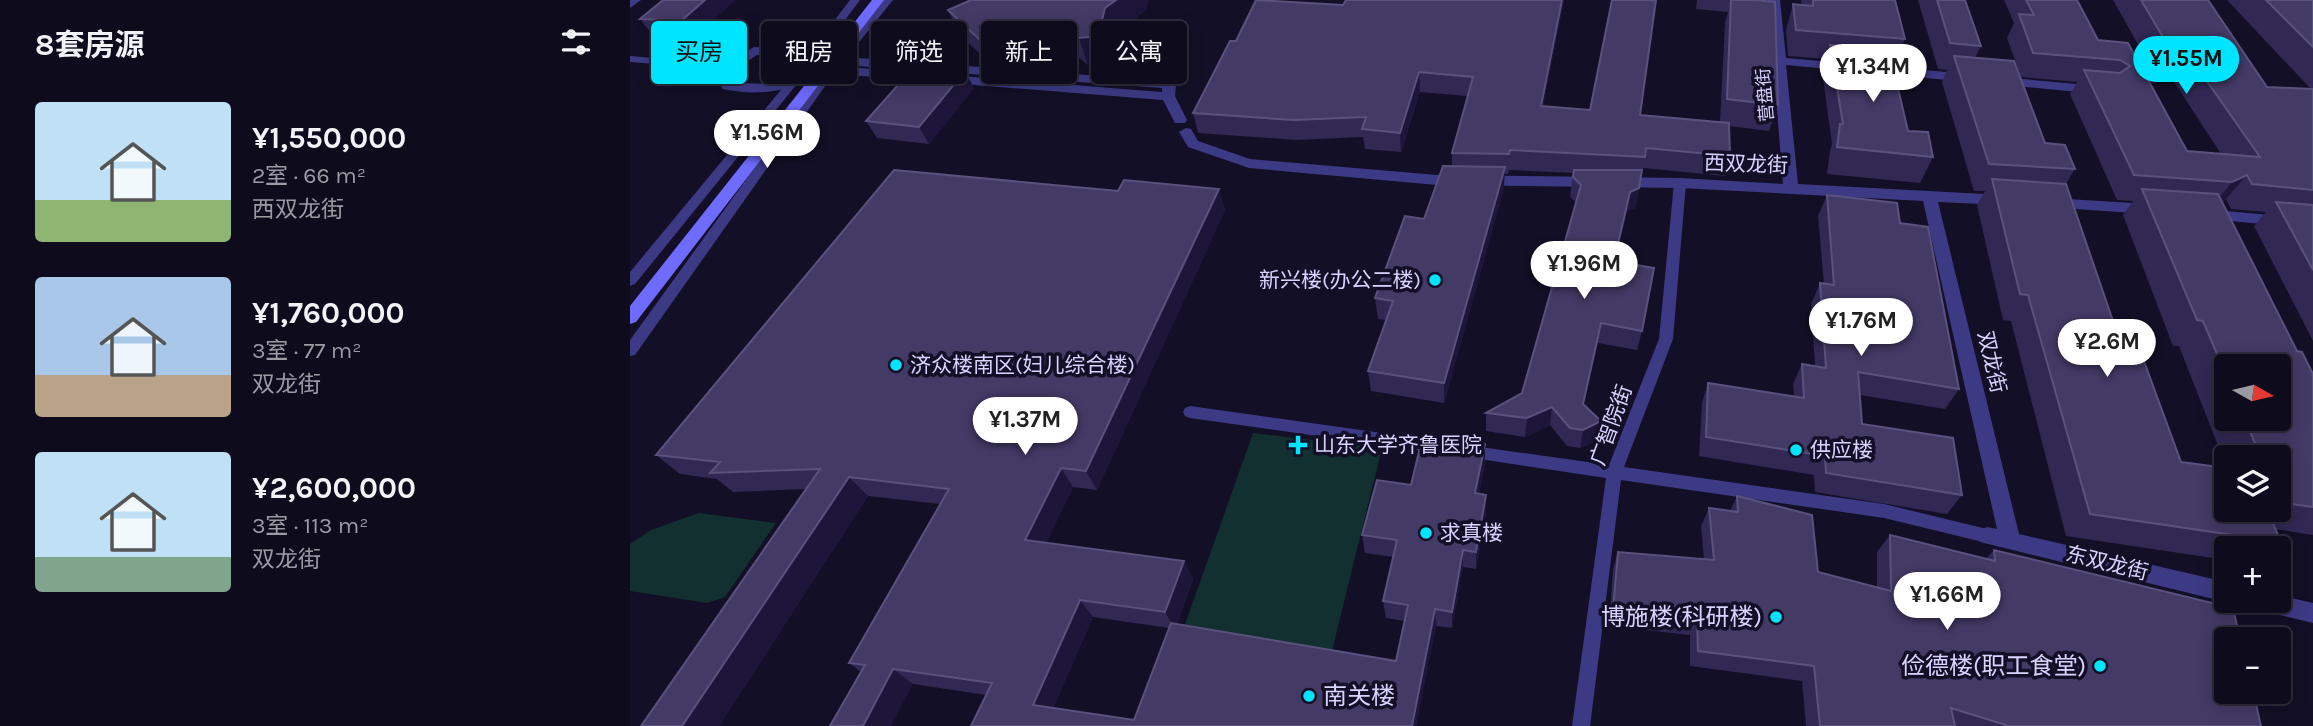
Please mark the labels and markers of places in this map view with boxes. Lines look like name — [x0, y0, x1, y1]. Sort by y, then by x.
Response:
pin: ¥1.55M — [2129, 36, 2243, 96]
pin: ¥1.34M — [1816, 44, 1930, 104]
pin: ¥1.56M — [710, 110, 824, 170]
pin: ¥1.96M — [1527, 242, 1641, 301]
place label: 新兴楼(办公二楼) — [1259, 268, 1421, 292]
marker: 新兴楼(办公二楼) — [1427, 272, 1443, 288]
pin: ¥1.76M — [1804, 298, 1918, 358]
pin: ¥2.6M — [2058, 320, 2156, 379]
place label: 济众楼南区(妇儿综合楼) — [910, 353, 1135, 377]
marker: 济众楼南区(妇儿综合楼) — [888, 357, 904, 373]
pin: ¥1.37M — [968, 398, 1082, 457]
place label: 山东大学齐鲁医院 — [1314, 433, 1482, 457]
marker: 山东大学齐鲁医院 — [1288, 435, 1308, 455]
place label: 供应楼 — [1810, 438, 1873, 462]
marker: 供应楼 — [1788, 442, 1804, 458]
place label: 求真楼 — [1440, 521, 1503, 545]
marker: 求真楼 — [1418, 525, 1434, 541]
pin: ¥1.66M — [1890, 572, 2004, 632]
place label: 博施楼(科研楼) — [1601, 603, 1762, 631]
marker: 博施楼(科研楼) — [1768, 609, 1784, 625]
place label: 俭德楼(职工食堂) — [1901, 652, 2086, 680]
marker: 俭德楼(职工食堂) — [2092, 658, 2108, 674]
place label: 南关楼 — [1323, 682, 1395, 710]
marker: 南关楼 — [1301, 688, 1317, 704]

